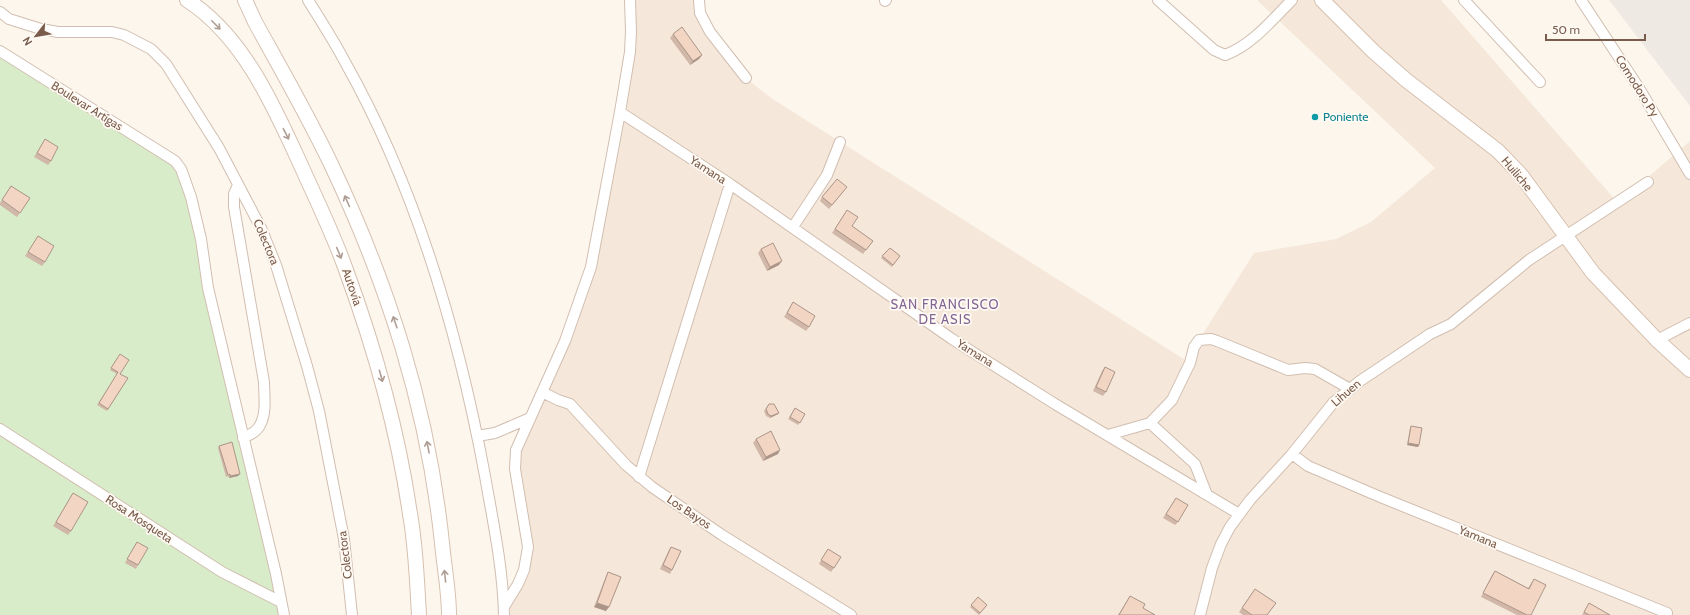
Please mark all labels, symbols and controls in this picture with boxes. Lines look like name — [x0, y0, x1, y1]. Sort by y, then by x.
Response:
north arrow — [16, 16, 56, 56]
scale bar — [1546, 16, 1645, 42]
one-way arrow — [211, 20, 221, 30]
text: 50 m — [1552, 22, 1580, 37]
text: N — [19, 34, 35, 48]
street label: Comodoro Py — [1612, 52, 1662, 119]
street label: Boulevar Artígas — [49, 78, 126, 134]
place label: Poniente — [1323, 109, 1368, 124]
marker: Poniente — [1310, 112, 1320, 122]
one-way arrow — [283, 128, 290, 140]
street label: Yamana — [686, 152, 730, 187]
street label: Huiliche — [1499, 153, 1536, 194]
one-way arrow — [343, 195, 350, 207]
street label: Colectora — [250, 217, 283, 267]
one-way arrow — [336, 246, 343, 258]
street label: Autovía — [339, 266, 366, 308]
district label: SAN FRANCISCO DE ASIS — [890, 296, 1000, 327]
one-way arrow — [391, 315, 398, 328]
street label: Yamana — [953, 335, 997, 370]
one-way arrow — [377, 369, 385, 382]
street label: Lihuen — [1328, 376, 1364, 410]
one-way arrow — [423, 441, 431, 454]
street label: Rosa Mosqueta — [103, 491, 176, 546]
street label: Los Bayos — [664, 491, 714, 532]
street label: Yamana — [1456, 522, 1500, 551]
street label: Colectora — [334, 530, 355, 580]
one-way arrow — [442, 570, 449, 583]

